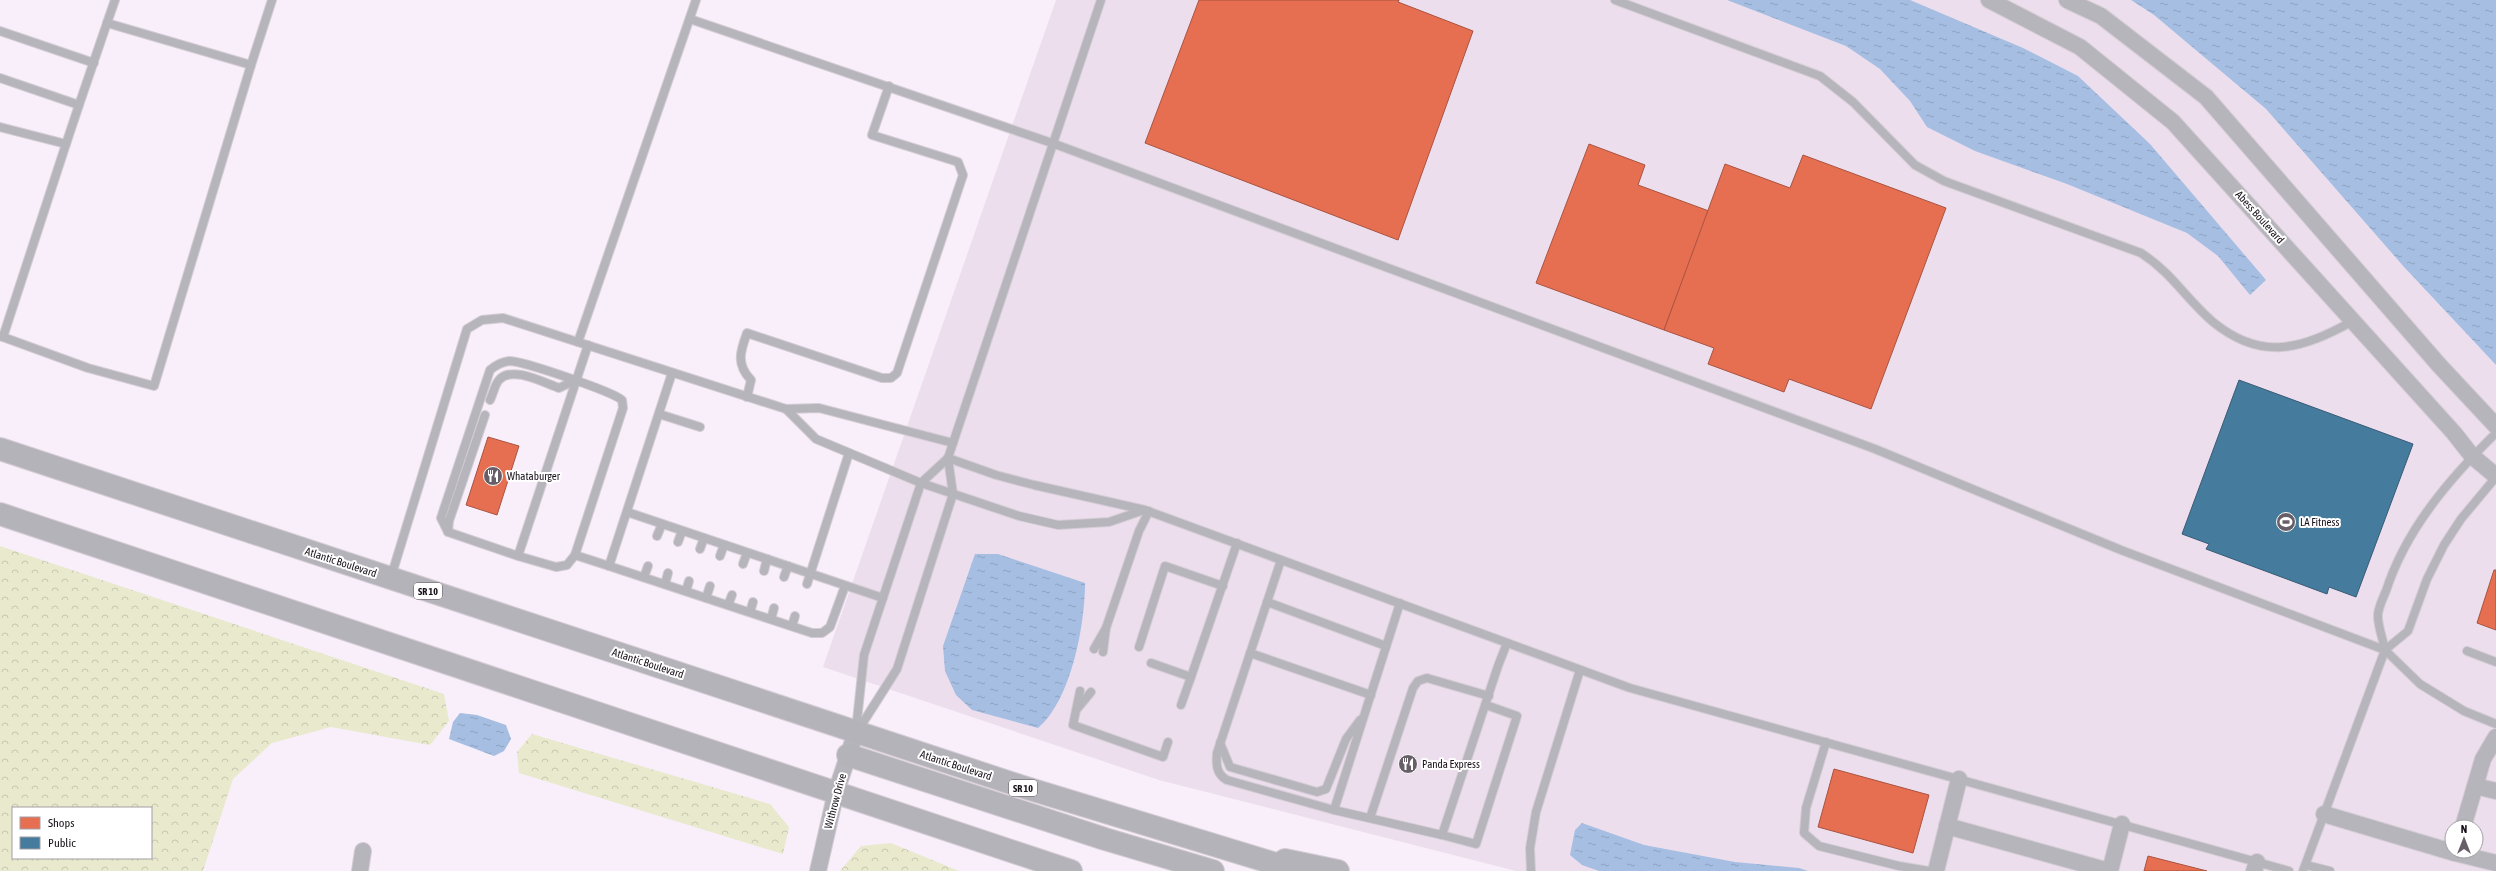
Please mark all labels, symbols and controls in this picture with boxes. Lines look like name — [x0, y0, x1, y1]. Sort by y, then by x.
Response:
street label: Abess Boulevard — [2233, 188, 2287, 246]
restaurant icon: Whataburger — [482, 465, 504, 487]
place label: Whataburger — [507, 470, 561, 482]
sports icon: LA Fitness — [2275, 511, 2297, 533]
place label: LA Fitness — [2300, 516, 2339, 528]
street label: Atlantic Boulevard — [304, 545, 378, 579]
road number: SR 10 — [414, 583, 442, 599]
street label: Atlantic Boulevard — [611, 646, 685, 680]
street label: Atlantic Boulevard — [919, 748, 993, 782]
restaurant icon: Panda Express — [1397, 753, 1419, 775]
place label: Panda Express — [1422, 758, 1480, 770]
street label: Withrow Drive — [822, 772, 848, 830]
road number: SR 10 — [1009, 780, 1037, 796]
legend — [12, 807, 152, 859]
text: Shops — [48, 816, 74, 830]
north arrow — [2444, 819, 2484, 859]
text: N — [2461, 823, 2467, 835]
text: Public — [48, 836, 76, 850]

